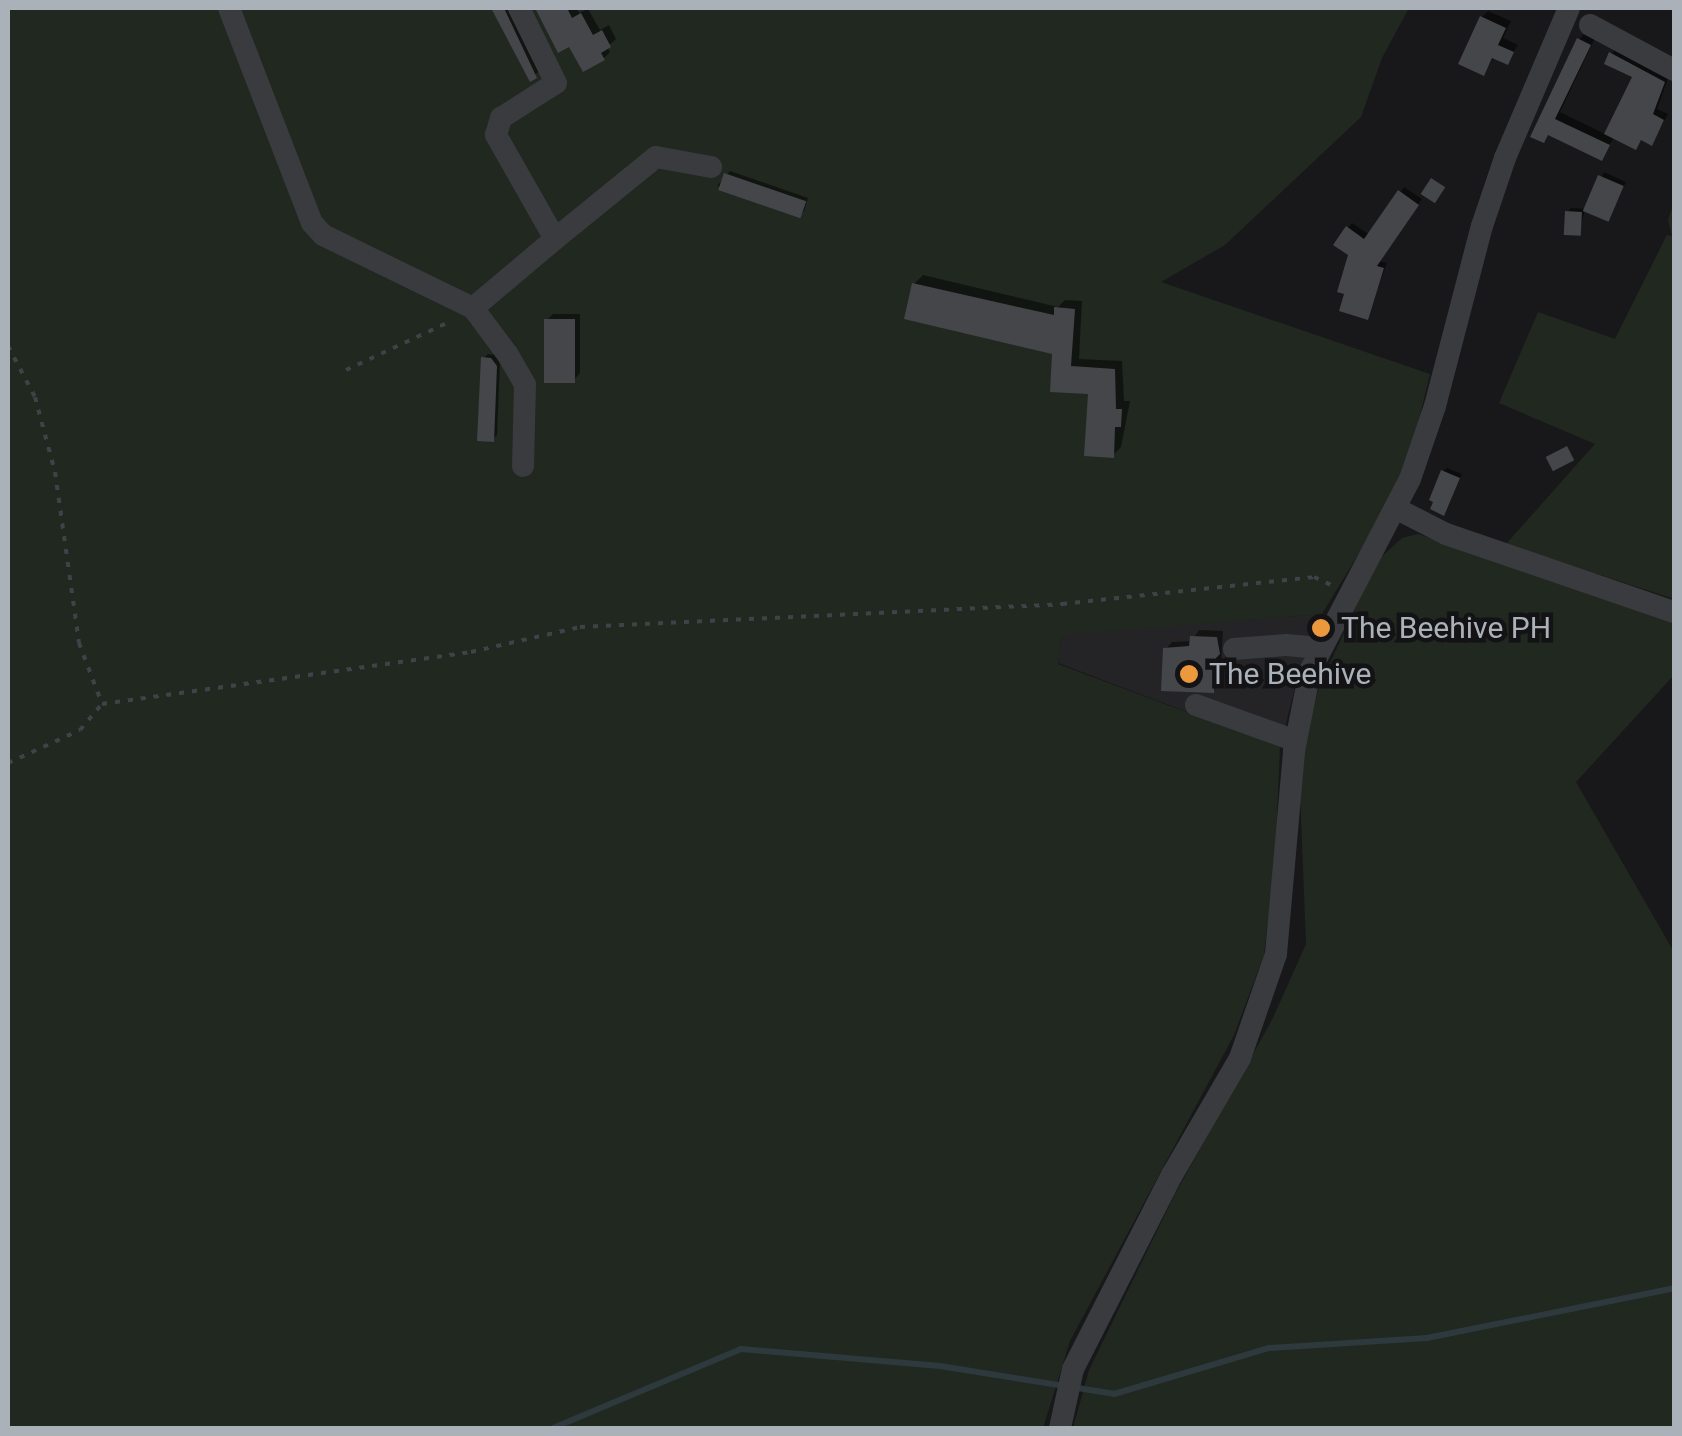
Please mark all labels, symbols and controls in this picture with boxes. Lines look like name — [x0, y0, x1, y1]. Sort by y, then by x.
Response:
place label: The Beehive PH — [1341, 610, 1551, 646]
marker: The Beehive PH — [1310, 617, 1332, 639]
place label: The Beehive — [1209, 656, 1371, 692]
marker: The Beehive — [1178, 663, 1200, 685]

